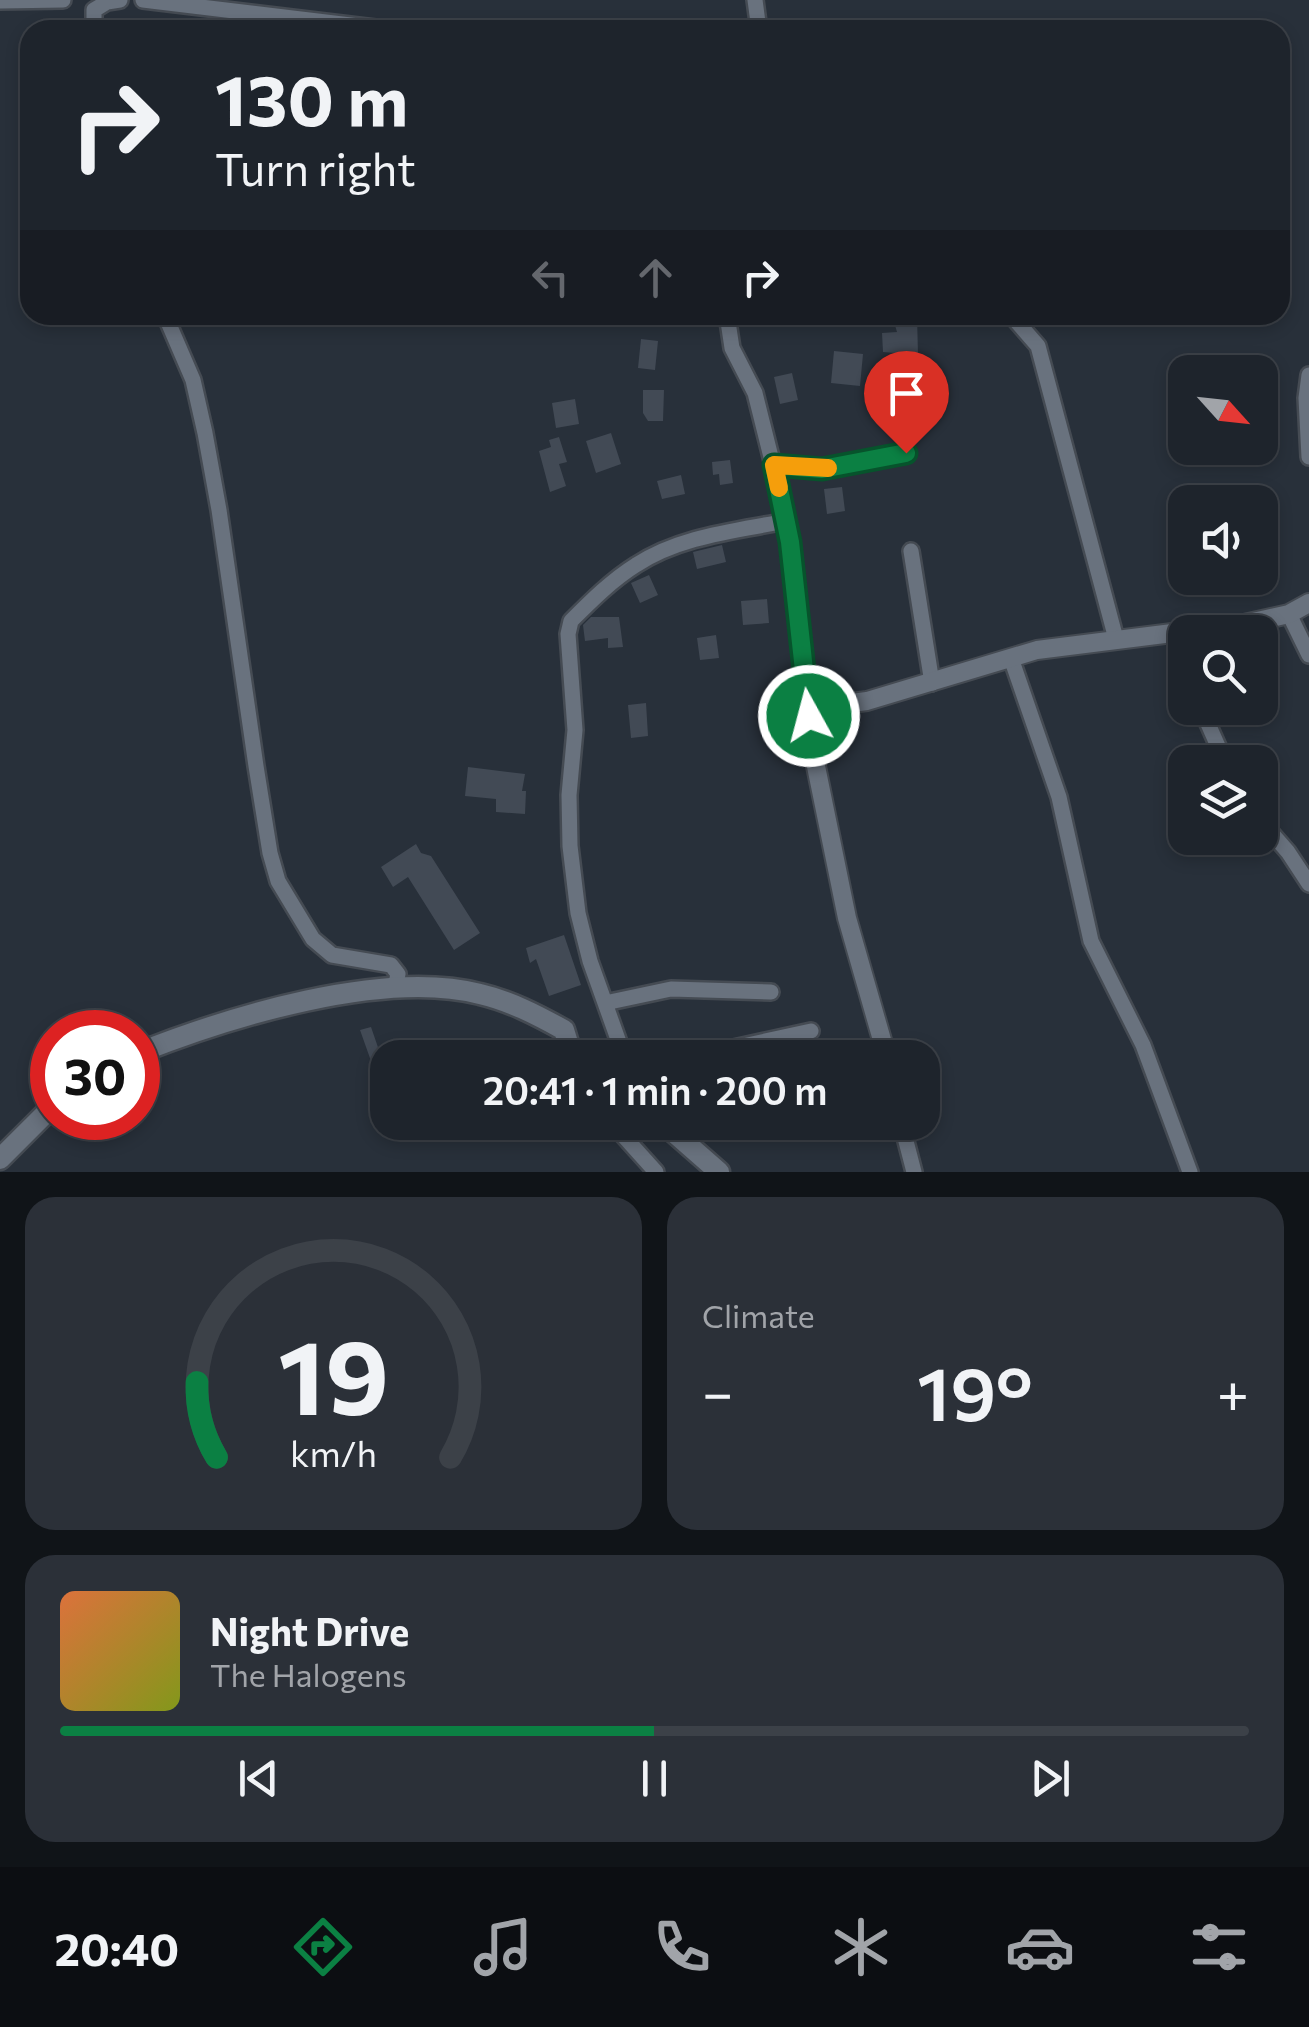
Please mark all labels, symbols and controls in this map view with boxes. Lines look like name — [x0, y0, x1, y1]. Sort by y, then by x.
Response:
text: 130 m — [215, 55, 408, 140]
icon: right — [50, 60, 180, 190]
text: Turn right — [215, 140, 416, 195]
icon: left — [523, 250, 578, 305]
icon: ahead — [628, 250, 683, 305]
icon: right — [733, 250, 788, 305]
pin — [864, 351, 949, 454]
north arrow — [1168, 355, 1278, 465]
map controls — [1168, 355, 1278, 855]
icon: arrive — [879, 366, 934, 421]
button: sound — [1168, 485, 1278, 595]
button: search — [1168, 615, 1278, 725]
position arrow — [757, 664, 861, 768]
button: layers — [1168, 745, 1278, 855]
speed limit sign: 30 — [30, 1010, 160, 1140]
text: 20:41 · 1 min · 200 m — [483, 1066, 827, 1113]
text: Climate — [702, 1295, 815, 1335]
text: 19 — [278, 1309, 389, 1436]
text: 19° — [917, 1345, 1033, 1436]
text: − — [702, 1357, 733, 1424]
text: + — [1217, 1357, 1249, 1424]
text: km/h — [290, 1431, 377, 1474]
text: Night Drive — [210, 1607, 409, 1654]
text: The Halogens — [210, 1654, 407, 1694]
icon: previous — [231, 1751, 286, 1806]
icon: pause — [627, 1751, 682, 1806]
icon: next — [1023, 1751, 1078, 1806]
icon: directions — [288, 1912, 358, 1982]
icon: music — [468, 1912, 538, 1982]
icon: phone — [647, 1912, 717, 1982]
icon: climate — [826, 1912, 896, 1982]
icon: car — [1005, 1912, 1075, 1982]
icon: filters — [1184, 1912, 1254, 1982]
text: 20:40 — [55, 1920, 179, 1975]

